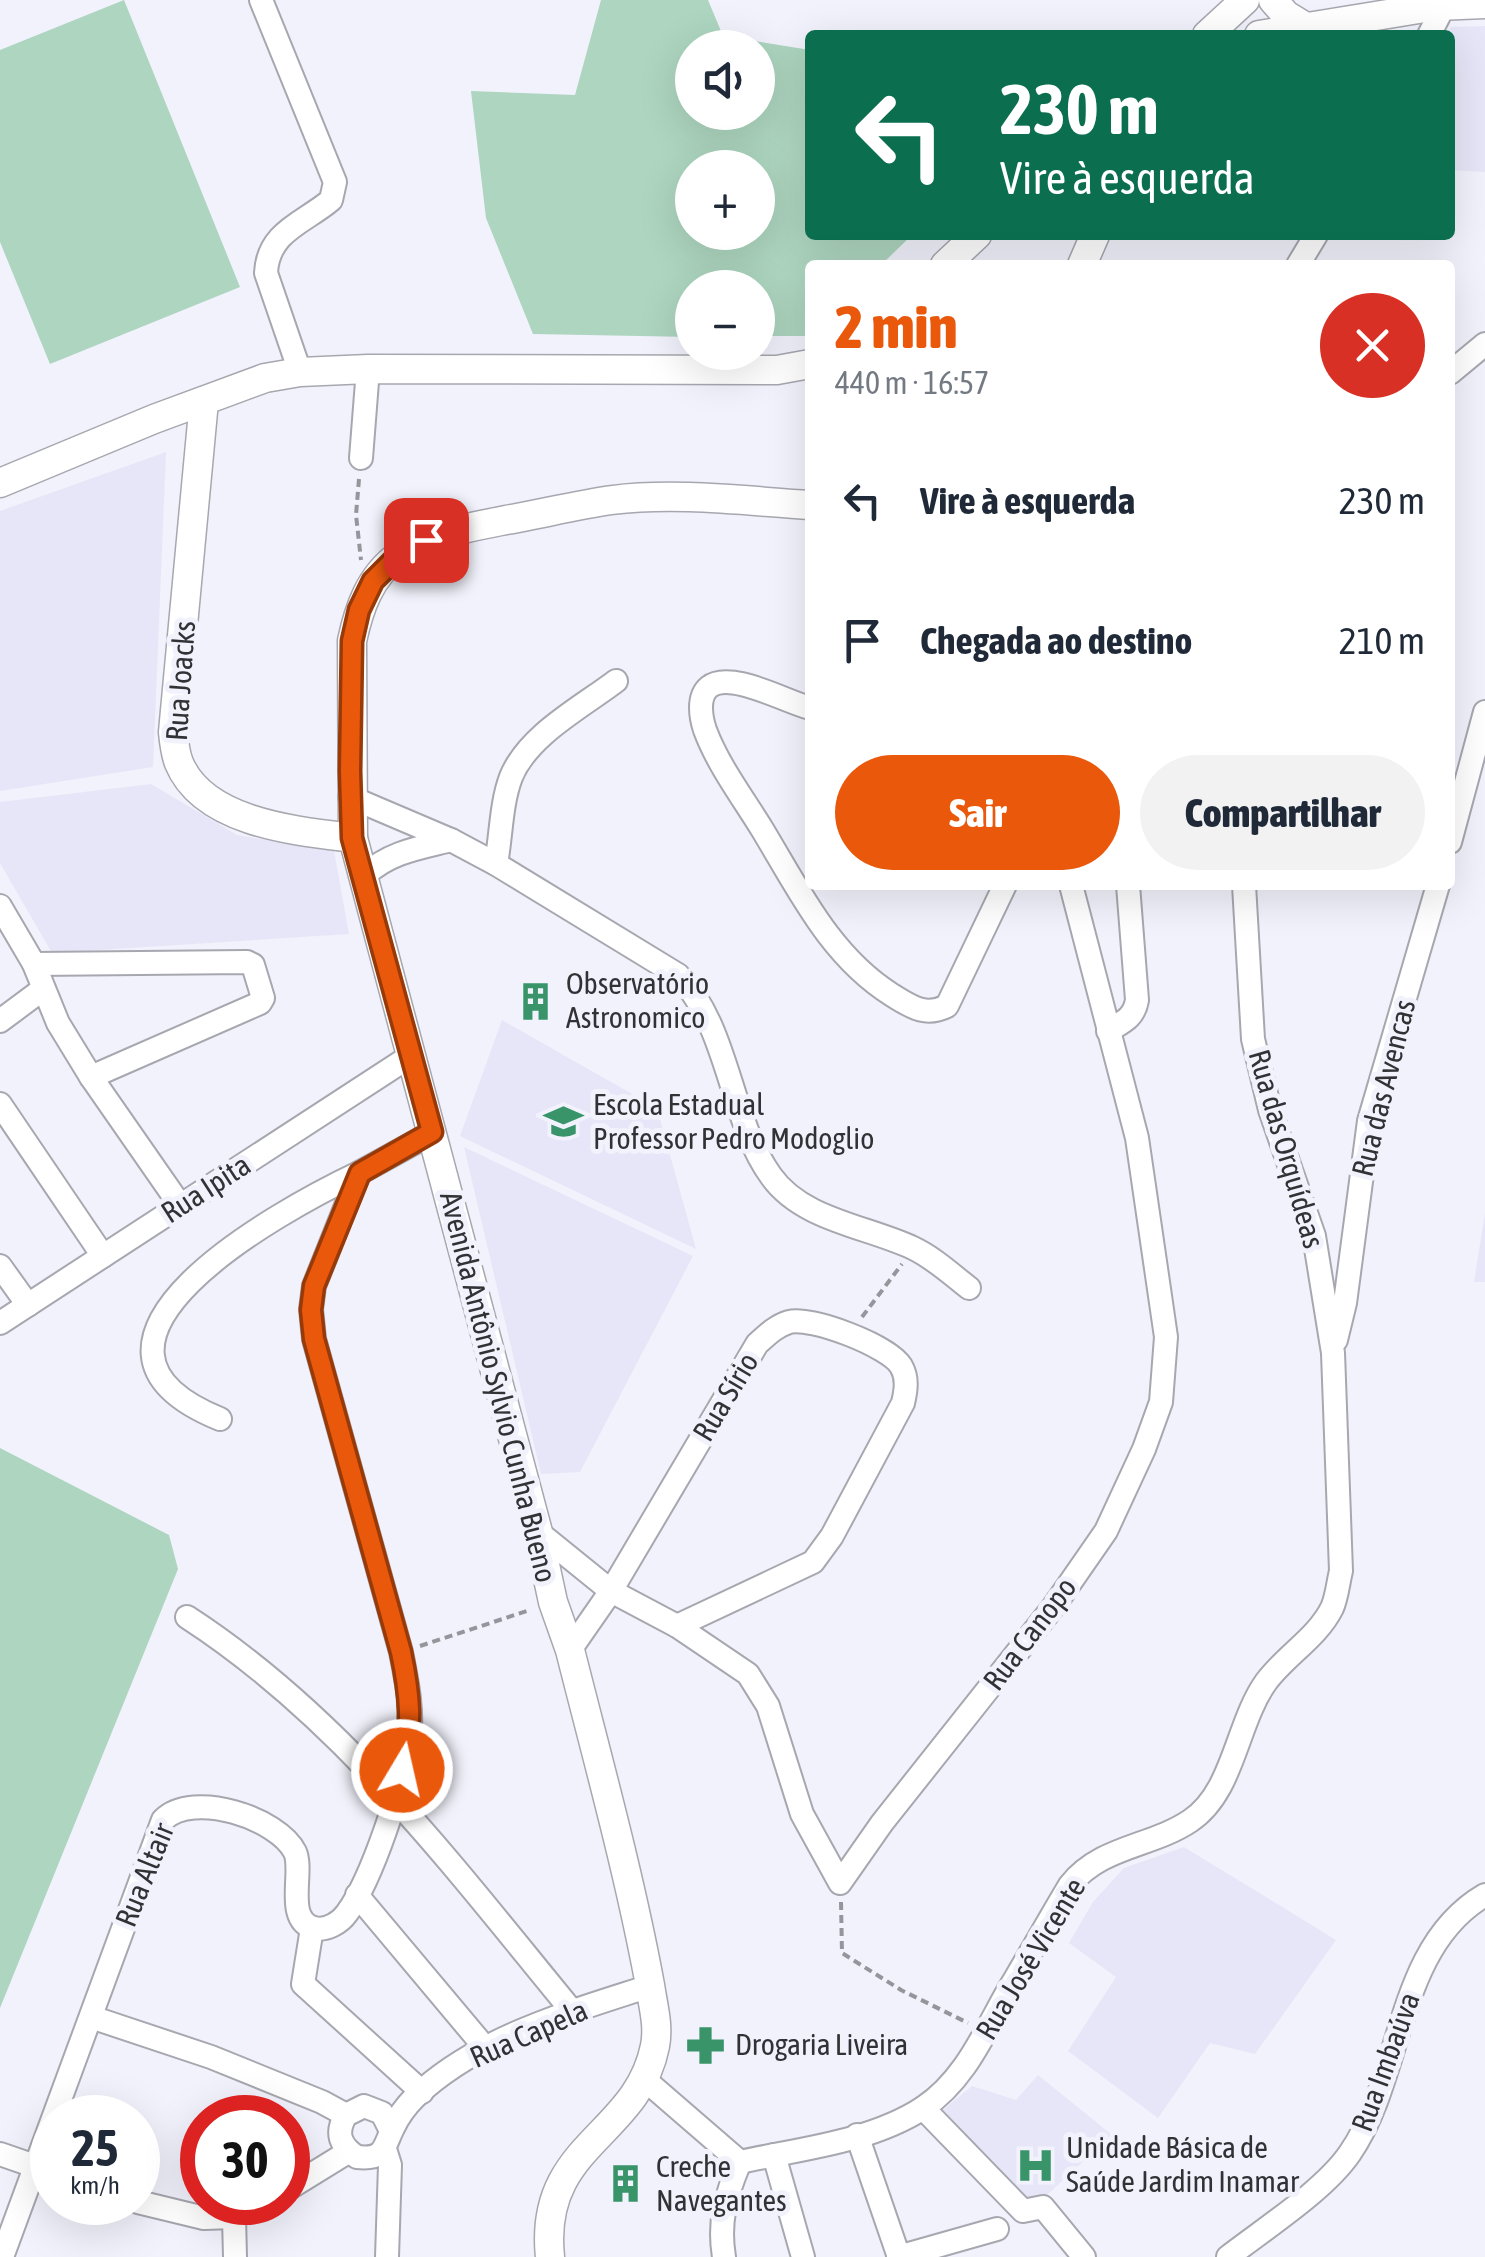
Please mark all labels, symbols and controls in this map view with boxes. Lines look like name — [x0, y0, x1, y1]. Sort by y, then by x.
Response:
map controls — [675, 30, 775, 370]
button: sound — [675, 30, 775, 130]
text: 230 m — [1000, 69, 1159, 149]
icon: left — [835, 70, 965, 200]
button: + — [675, 150, 775, 250]
text: Vire à esquerda — [1000, 152, 1255, 204]
button: − — [675, 270, 775, 370]
text: 2 min — [835, 292, 958, 361]
button: close — [1320, 293, 1425, 398]
text: 440 m · 16:57 — [835, 364, 989, 401]
icon: left — [835, 473, 890, 528]
text: Vire à esquerda — [920, 479, 1135, 522]
text: 230 m — [1339, 479, 1425, 522]
pin — [384, 498, 469, 583]
icon: arrive — [399, 513, 454, 568]
icon: arrive — [835, 613, 890, 668]
text: Chegada ao destino — [920, 619, 1192, 662]
text: 210 m — [1339, 619, 1425, 662]
street label: Rua Joacks — [159, 620, 201, 742]
button: Sair — [835, 755, 1120, 870]
button: Compartilhar — [1140, 755, 1425, 870]
place label: Observatório Astronomico — [566, 966, 709, 1034]
building icon: Observatório Astronomico — [515, 980, 557, 1022]
street label: Rua das Avencas — [1345, 996, 1421, 1180]
street label: Rua das Orquídeas — [1242, 1046, 1332, 1252]
place label: Escola Estadual Professor Pedro Modoglio — [593, 1087, 874, 1155]
school or university icon: Escola Estadual Professor Pedro Modoglio — [542, 1101, 584, 1143]
street label: Rua Ipita — [155, 1147, 256, 1229]
street label: Avenida Antônio Sylvio Cunha Bueno — [434, 1188, 564, 1586]
street label: Rua Sírio — [686, 1346, 765, 1447]
street label: Rua Canopo — [976, 1570, 1082, 1696]
position arrow — [350, 1718, 454, 1822]
street label: Rua Altair — [108, 1817, 181, 1931]
street label: Rua José Vicente — [969, 1872, 1092, 2045]
street label: Rua Imbaúva — [1344, 1987, 1426, 2136]
street label: Rua Capela — [465, 1992, 592, 2074]
pharmacy icon: Drogaria Liveira — [684, 2024, 726, 2066]
place label: Drogaria Liveira — [735, 2027, 908, 2061]
speed limit sign: 30 — [180, 2095, 310, 2225]
text: 25 — [71, 2119, 118, 2177]
place label: Unidade Básica de Saúde Jardim Inamar — [1066, 2130, 1300, 2198]
hospital icon: Unidade Básica de Saúde Jardim Inamar — [1015, 2144, 1057, 2186]
place label: Creche Navegantes — [656, 2149, 787, 2217]
building icon: Creche Navegantes — [605, 2163, 647, 2205]
text: km/h — [70, 2171, 120, 2199]

